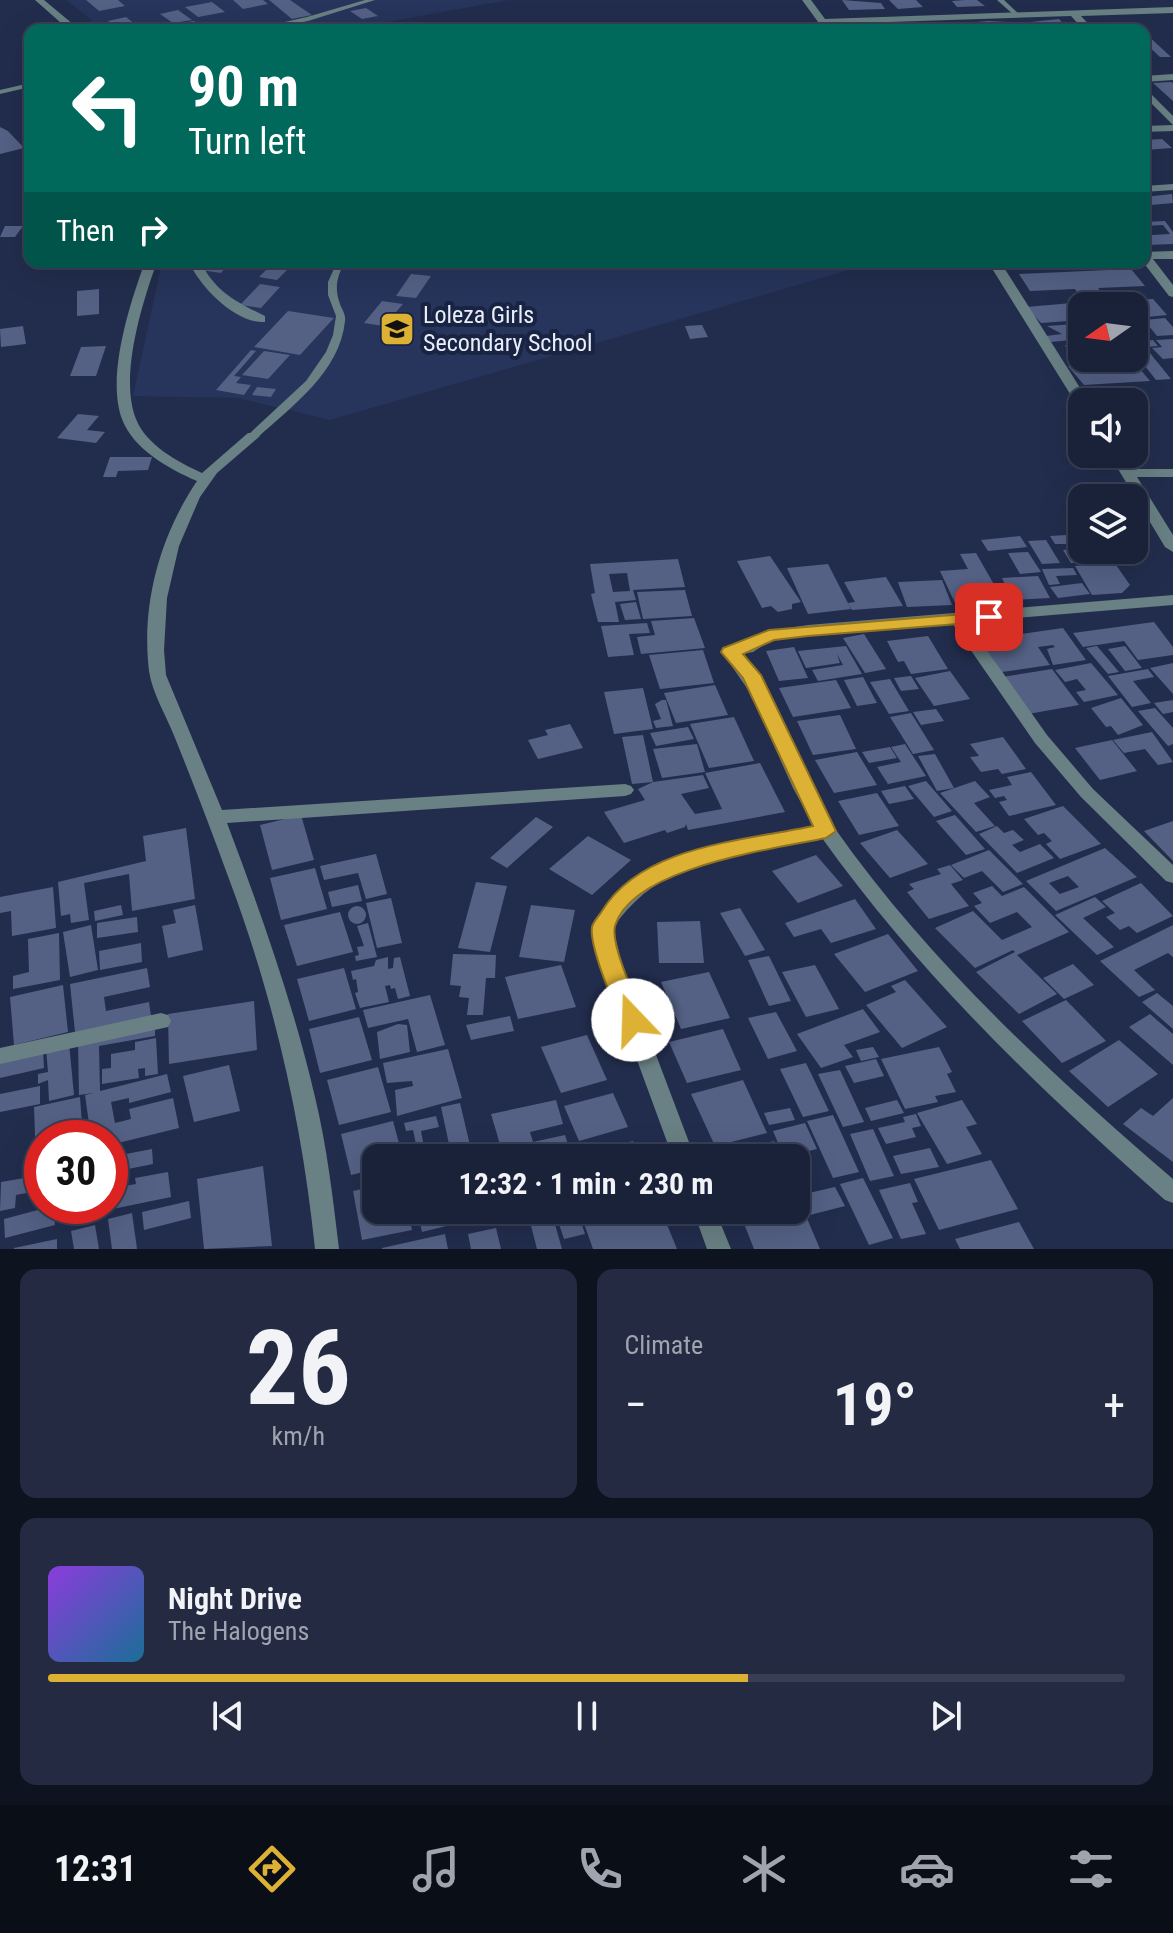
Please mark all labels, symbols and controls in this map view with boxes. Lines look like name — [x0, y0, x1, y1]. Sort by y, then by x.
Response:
text: 90 m — [188, 54, 299, 120]
icon: left — [56, 56, 160, 160]
text: Turn left — [188, 121, 306, 163]
icon: right — [131, 208, 175, 252]
text: Then — [56, 213, 115, 248]
north arrow — [1068, 292, 1148, 372]
map controls — [1068, 292, 1148, 564]
place label: Loleza Girls Secondary School — [423, 301, 593, 357]
school or university icon: Loleza Girls Secondary School — [378, 310, 416, 348]
button: sound — [1068, 388, 1148, 468]
button: layers — [1068, 484, 1148, 564]
pin — [955, 583, 1023, 651]
icon: arrive — [967, 595, 1011, 639]
position arrow — [591, 978, 675, 1062]
speed limit sign: 30 — [24, 1120, 128, 1224]
text: 12:32 · 1 min · 230 m — [459, 1166, 713, 1201]
text: 26 — [246, 1308, 351, 1429]
text: Climate — [625, 1330, 703, 1360]
text: 19° — [833, 1369, 917, 1440]
text: − — [625, 1379, 647, 1431]
text: + — [1103, 1379, 1125, 1431]
text: km/h — [272, 1421, 325, 1451]
text: Night Drive — [168, 1581, 302, 1616]
text: The Halogens — [168, 1616, 309, 1646]
icon: previous — [206, 1694, 250, 1738]
icon: pause — [565, 1694, 609, 1738]
icon: next — [924, 1694, 968, 1738]
icon: directions — [244, 1841, 300, 1897]
icon: music — [408, 1841, 464, 1897]
icon: phone — [572, 1841, 628, 1897]
icon: climate — [736, 1841, 792, 1897]
icon: car — [899, 1841, 955, 1897]
icon: filters — [1063, 1841, 1119, 1897]
text: 12:31 — [54, 1848, 137, 1890]

